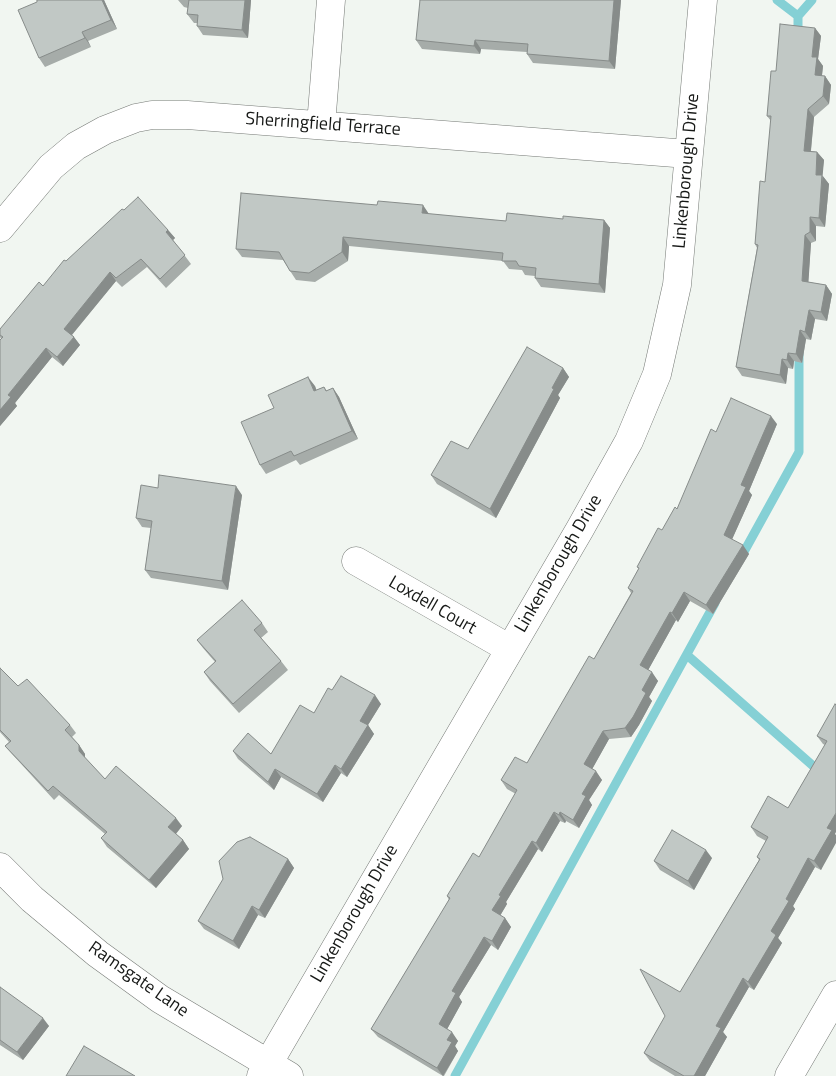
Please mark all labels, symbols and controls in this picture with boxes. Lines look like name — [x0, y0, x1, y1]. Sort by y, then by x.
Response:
street label: Linkenborough Drive — [669, 93, 705, 249]
street label: Sherringfield Terrace — [245, 109, 401, 141]
street label: Linkenborough Drive — [511, 491, 607, 637]
street label: Loxdell Court — [384, 572, 480, 640]
street label: Linkenborough Drive — [307, 841, 403, 987]
street label: Ramsgate Lane — [84, 937, 192, 1023]

